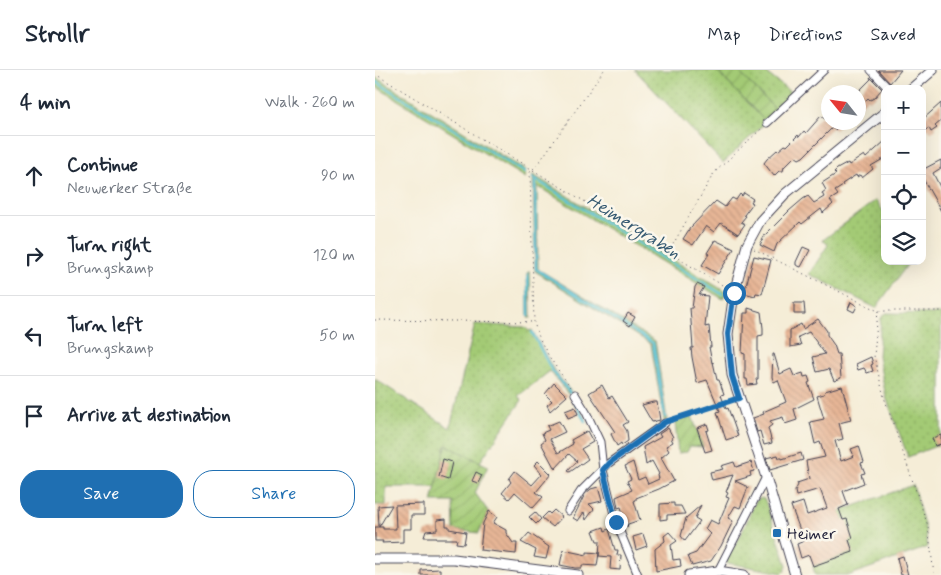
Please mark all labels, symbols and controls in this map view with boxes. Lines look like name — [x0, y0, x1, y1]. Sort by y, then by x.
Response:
text: Strollr — [25, 19, 89, 50]
text: Map — [708, 23, 741, 47]
text: Directions — [769, 23, 843, 47]
text: Saved — [871, 23, 916, 47]
north arrow — [821, 85, 866, 130]
map controls — [881, 85, 926, 265]
button: + — [881, 85, 926, 130]
text: 4 min — [20, 89, 71, 117]
text: Walk · 260 m — [265, 92, 355, 113]
button: − — [881, 130, 926, 175]
text: Continue — [67, 153, 138, 178]
icon: ahead — [20, 162, 48, 190]
text: 90 m — [321, 165, 355, 186]
button: locate — [881, 175, 926, 220]
text: Neuwerker Straße — [67, 178, 192, 199]
water label: Heimergraben — [581, 189, 685, 267]
button: layers — [881, 220, 926, 265]
text: Turn right — [67, 233, 151, 258]
icon: right — [20, 242, 48, 270]
text: 120 m — [313, 245, 355, 266]
text: Brungskamp — [67, 258, 154, 279]
route start — [723, 282, 746, 305]
text: Turn left — [67, 313, 143, 338]
icon: left — [20, 322, 48, 350]
text: 50 m — [319, 325, 355, 346]
text: Brungskamp — [67, 338, 154, 359]
icon: arrive — [20, 402, 48, 430]
text: Arrive at destination — [67, 403, 231, 428]
button: Save — [20, 470, 183, 518]
button: Share — [193, 470, 355, 518]
route end — [605, 511, 628, 534]
place label: Heimer — [787, 524, 836, 545]
marker: Heimer — [771, 527, 783, 539]

